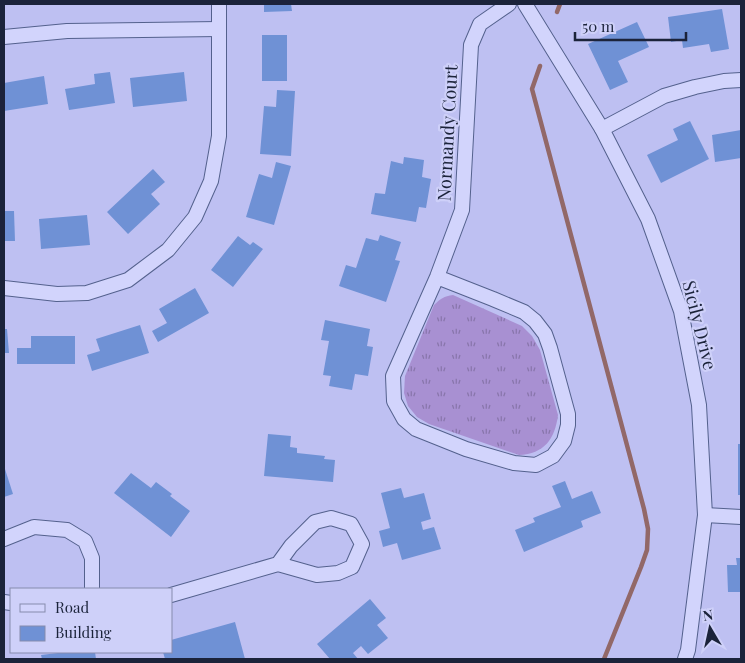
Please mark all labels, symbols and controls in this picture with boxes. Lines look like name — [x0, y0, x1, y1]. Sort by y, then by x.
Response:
scale bar — [575, 10, 686, 42]
text: 50 m — [582, 16, 615, 36]
street label: Normandy Court — [431, 64, 463, 202]
street label: Sicily Drive — [677, 278, 723, 372]
legend — [10, 588, 172, 653]
text: Road — [55, 597, 89, 617]
north arrow — [685, 603, 735, 653]
text: N — [701, 604, 714, 625]
text: Building — [55, 622, 112, 642]

